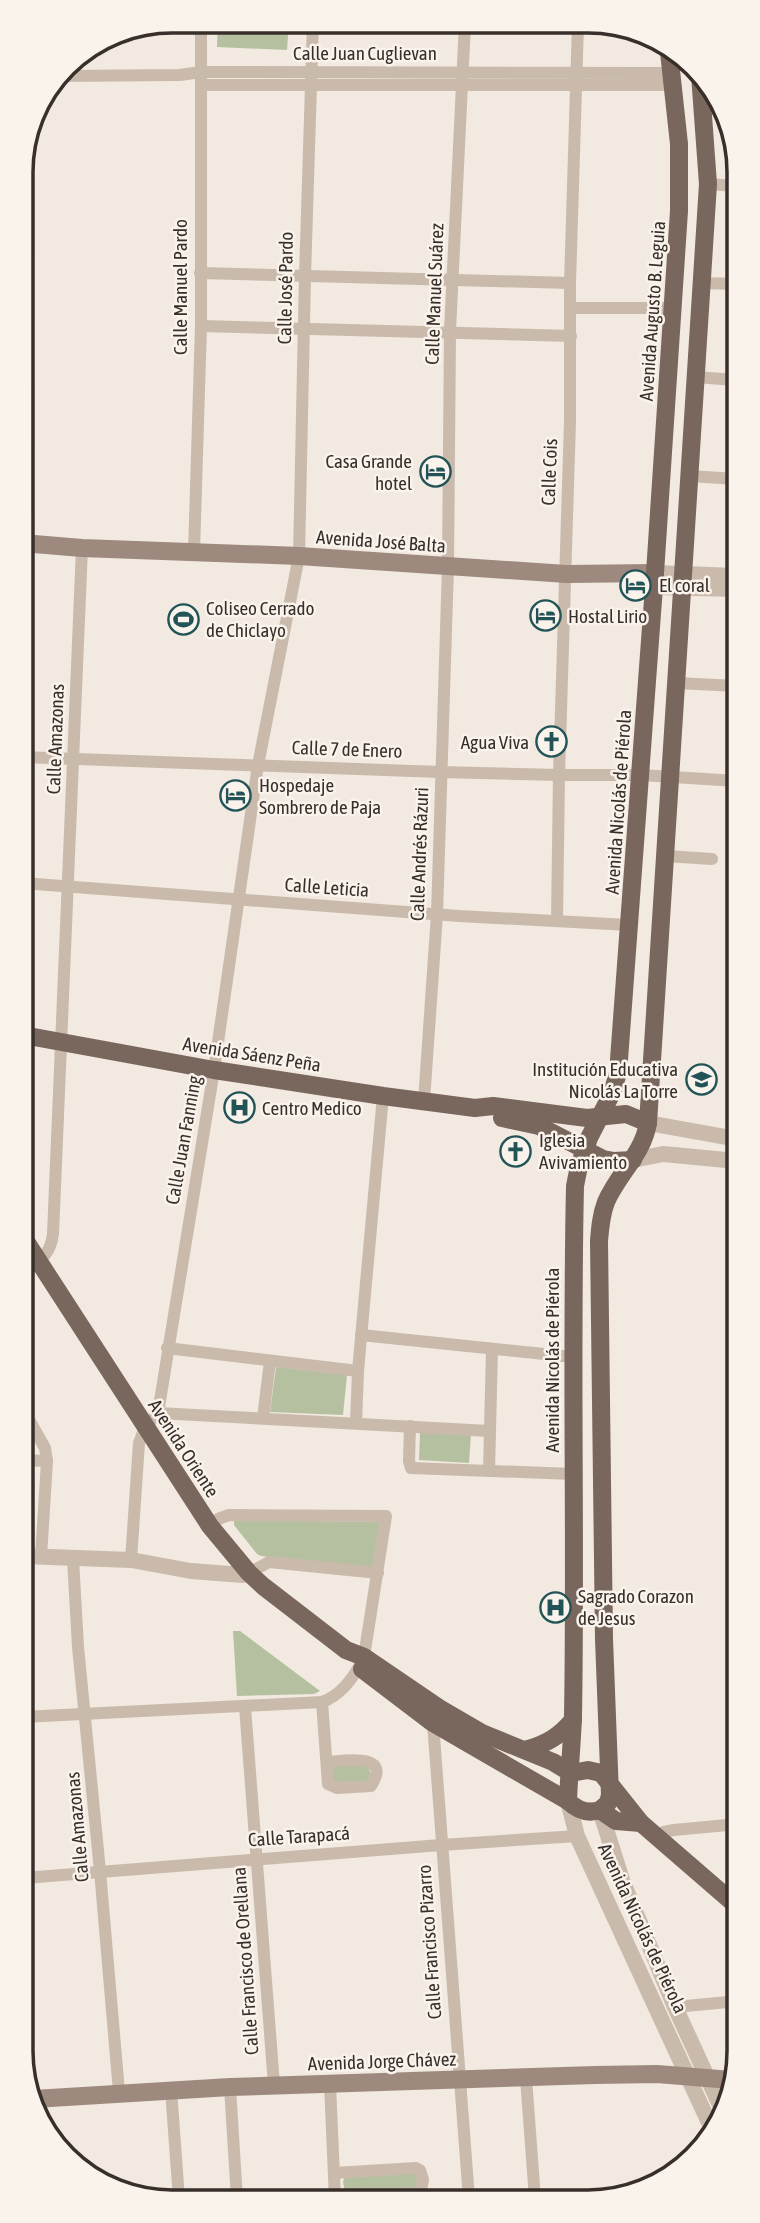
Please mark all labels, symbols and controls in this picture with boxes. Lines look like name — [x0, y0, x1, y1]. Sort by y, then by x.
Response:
street label: Calle Juan Cuglievan — [293, 42, 437, 64]
street label: Calle Manuel Pardo — [169, 219, 191, 355]
street label: Avenida Augusto B. Leguia — [635, 220, 669, 402]
street label: Calle Manuel Suárez — [421, 223, 447, 365]
street label: Calle José Pardo — [273, 231, 297, 345]
street label: Calle Cois — [537, 438, 561, 506]
place label: Casa Grande hotel — [325, 450, 412, 494]
hotel icon: Casa Grande hotel — [418, 455, 452, 489]
street label: Avenida José Balta — [316, 526, 446, 556]
hotel icon: El coral — [619, 568, 653, 602]
place label: El coral — [659, 574, 710, 596]
place label: Coliseo Cerrado de Chiclayo — [206, 597, 315, 641]
hotel icon: Hostal Lirio — [528, 599, 562, 633]
sports icon: Coliseo Cerrado de Chiclayo — [166, 602, 200, 636]
place label: Hostal Lirio — [568, 605, 647, 627]
street label: Calle Amazonas — [42, 683, 68, 795]
street label: Avenida Nicolás de Piérola — [601, 709, 635, 895]
church icon: Agua Viva — [535, 725, 569, 759]
place label: Agua Viva — [461, 731, 529, 753]
street label: Calle 7 de Enero — [291, 736, 403, 762]
place label: Hospedaje Sombrero de Paja — [259, 774, 381, 818]
hotel icon: Hospedaje Sombrero de Paja — [219, 779, 253, 813]
street label: Calle Andrés Rázuri — [406, 787, 432, 921]
street label: Calle Leticia — [284, 873, 370, 901]
street label: Avenida Sáenz Peña — [181, 1032, 323, 1076]
place label: Institución Educativa Nicolás La Torre — [532, 1058, 678, 1102]
school or university icon: Institución Educativa Nicolás La Torre — [684, 1063, 718, 1097]
street label: Calle Juan Fanning — [161, 1073, 205, 1206]
hospital icon: Centro Medico — [222, 1091, 256, 1125]
place label: Centro Medico — [262, 1097, 362, 1119]
place label: Iglesia Avivamiento — [539, 1129, 627, 1173]
church icon: Iglesia Avivamiento — [499, 1134, 533, 1168]
street label: Avenida Nicolás de Piérola — [541, 1268, 563, 1452]
street label: Avenida Oriente — [144, 1395, 224, 1501]
place label: Sagrado Corazon de Jesus — [578, 1585, 694, 1629]
hospital icon: Sagrado Corazon de Jesus — [538, 1590, 572, 1624]
street label: Calle Amazonas — [61, 1771, 93, 1883]
street label: Calle Tarapacá — [247, 1821, 351, 1851]
street label: Avenida Nicolás de Piérola — [594, 1840, 692, 2016]
street label: Calle Francisco Pizarro — [413, 1864, 445, 2020]
street label: Calle Francisco de Orellana — [227, 1866, 263, 2056]
street label: Avenida Jorge Chávez — [307, 2047, 457, 2075]

